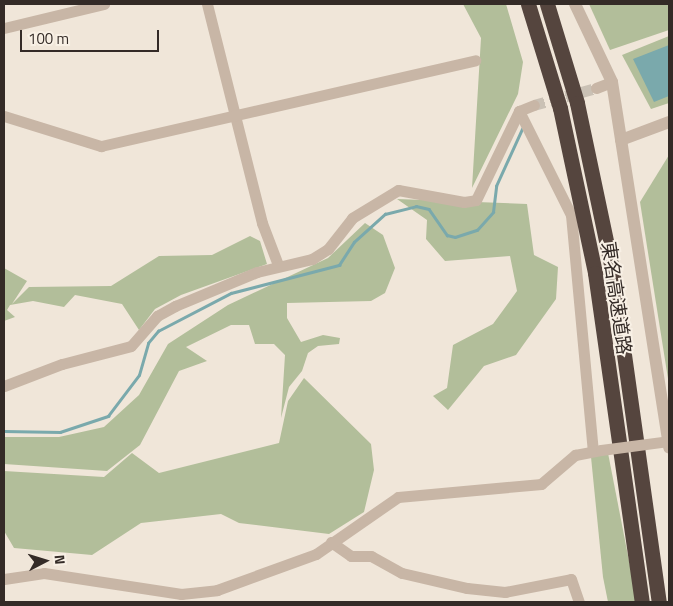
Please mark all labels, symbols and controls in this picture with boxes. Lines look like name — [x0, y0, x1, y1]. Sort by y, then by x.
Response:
scale bar — [22, 20, 161, 52]
text: 100 m — [28, 27, 69, 50]
street label: 東名高速道路 — [598, 240, 636, 356]
north arrow — [20, 536, 70, 586]
text: N — [50, 554, 71, 565]

